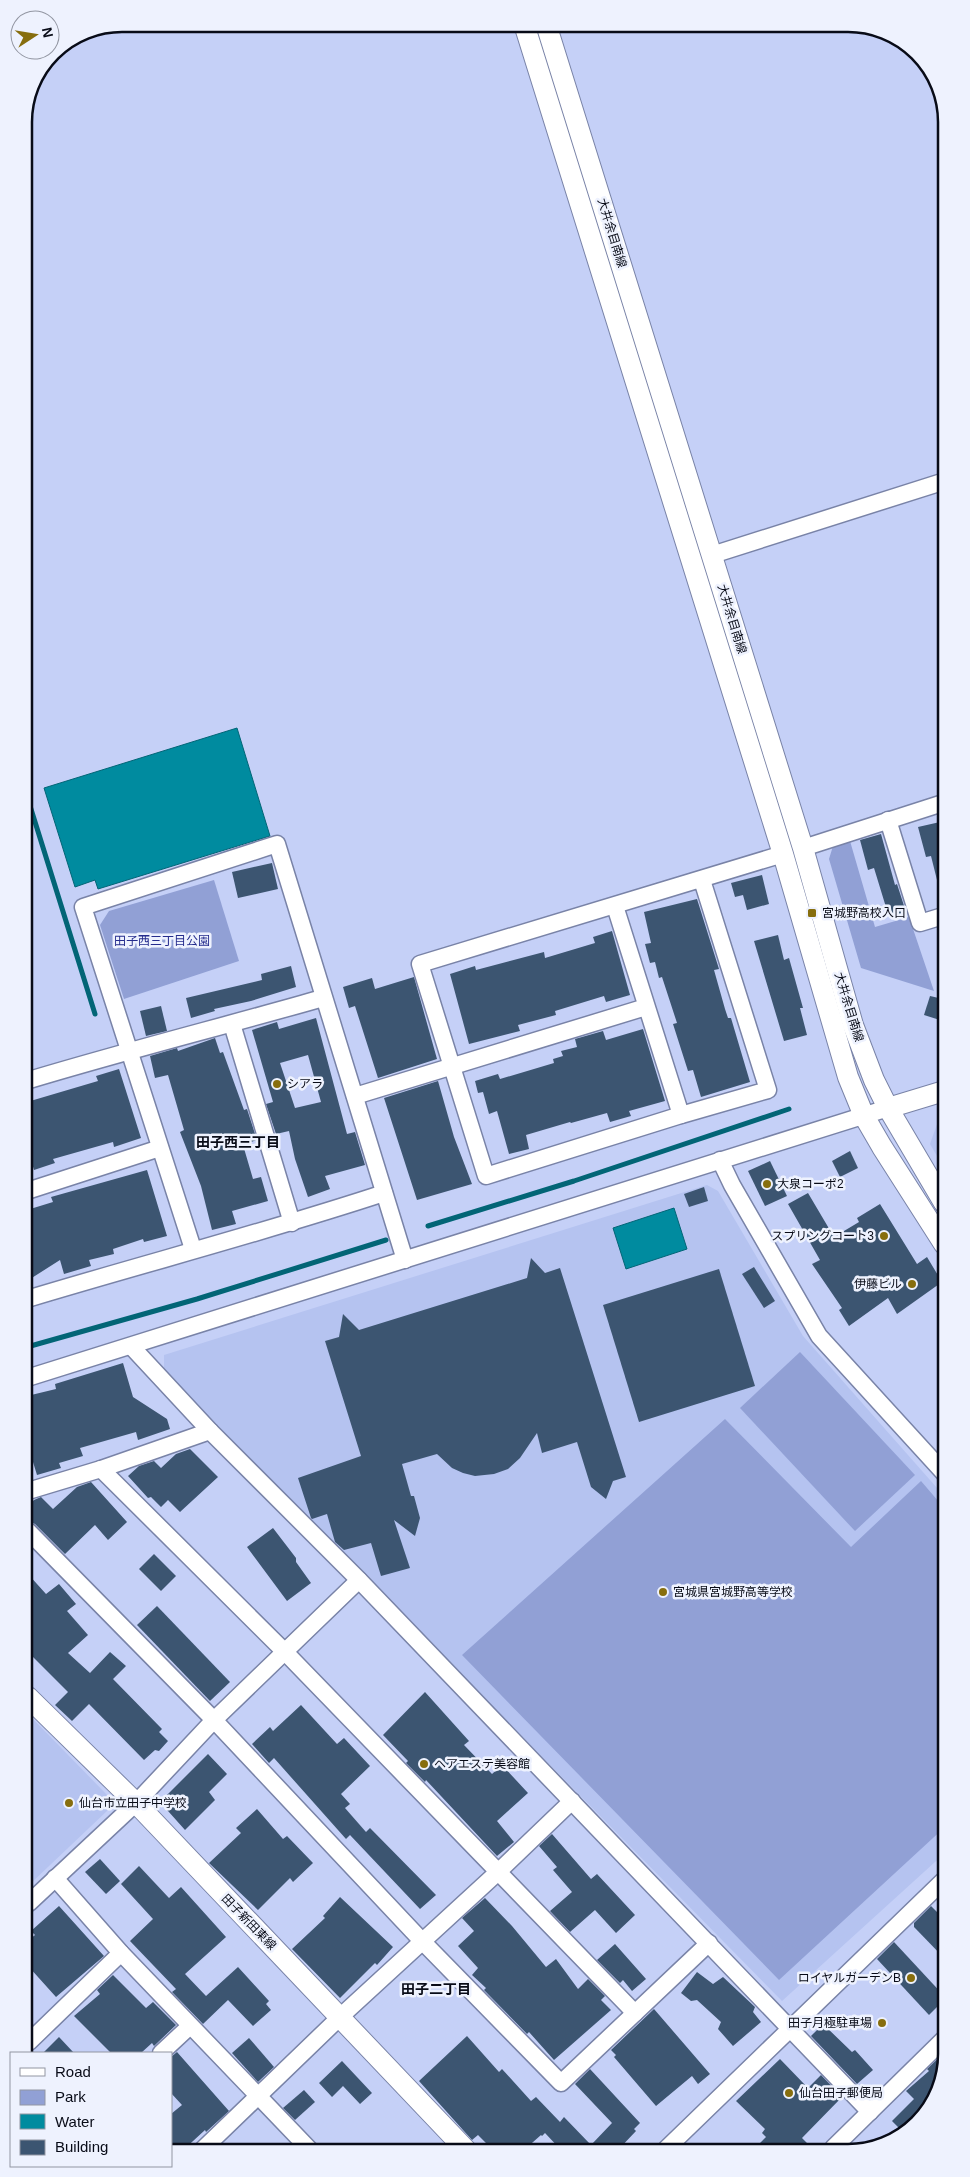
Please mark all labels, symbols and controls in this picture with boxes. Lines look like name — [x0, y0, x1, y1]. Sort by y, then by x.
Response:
north arrow — [10, 10, 60, 60]
text: N — [39, 26, 57, 39]
street label: 大井余目南線 — [595, 197, 629, 269]
street label: 大井余目南線 — [715, 583, 749, 655]
place label: 宮城野高校入口 — [822, 906, 906, 920]
marker: 宮城野高校入口 — [806, 907, 818, 919]
park label: 田子西三丁目公園 — [114, 934, 210, 948]
street label: 大井余目南線 — [832, 971, 866, 1043]
place label: シアラ — [287, 1077, 323, 1091]
marker: シアラ — [271, 1078, 283, 1090]
district label: 田子西三丁目 — [196, 1134, 280, 1150]
place label: 大泉コーポ2 — [777, 1177, 844, 1191]
marker: 大泉コーポ2 — [761, 1178, 773, 1190]
place label: スプリングコート3 — [771, 1229, 874, 1243]
marker: スプリングコート3 — [878, 1230, 890, 1242]
place label: 伊藤ビル — [854, 1277, 902, 1291]
marker: 伊藤ビル — [906, 1278, 918, 1290]
place label: 宮城県宮城野高等学校 — [673, 1585, 793, 1599]
marker: 宮城県宮城野高等学校 — [657, 1586, 669, 1598]
place label: ヘアエステ美容館 — [434, 1757, 530, 1771]
marker: ヘアエステ美容館 — [418, 1758, 430, 1770]
place label: 仙台市立田子中学校 — [79, 1796, 187, 1810]
marker: 仙台市立田子中学校 — [63, 1797, 75, 1809]
street label: 田子新田東線 — [219, 1891, 279, 1953]
place label: ロイヤルガーデンB — [798, 1971, 901, 1985]
marker: ロイヤルガーデンB — [905, 1972, 917, 1984]
district label: 田子二丁目 — [401, 1981, 471, 1997]
place label: 田子月極駐車場 — [788, 2016, 872, 2030]
marker: 田子月極駐車場 — [876, 2017, 888, 2029]
legend — [10, 2052, 172, 2167]
text: Road — [55, 2063, 91, 2080]
place label: 仙台田子郵便局 — [799, 2086, 883, 2100]
marker: 仙台田子郵便局 — [783, 2087, 795, 2099]
text: Park — [55, 2088, 86, 2105]
text: Water — [55, 2113, 94, 2130]
text: Building — [55, 2138, 108, 2155]

